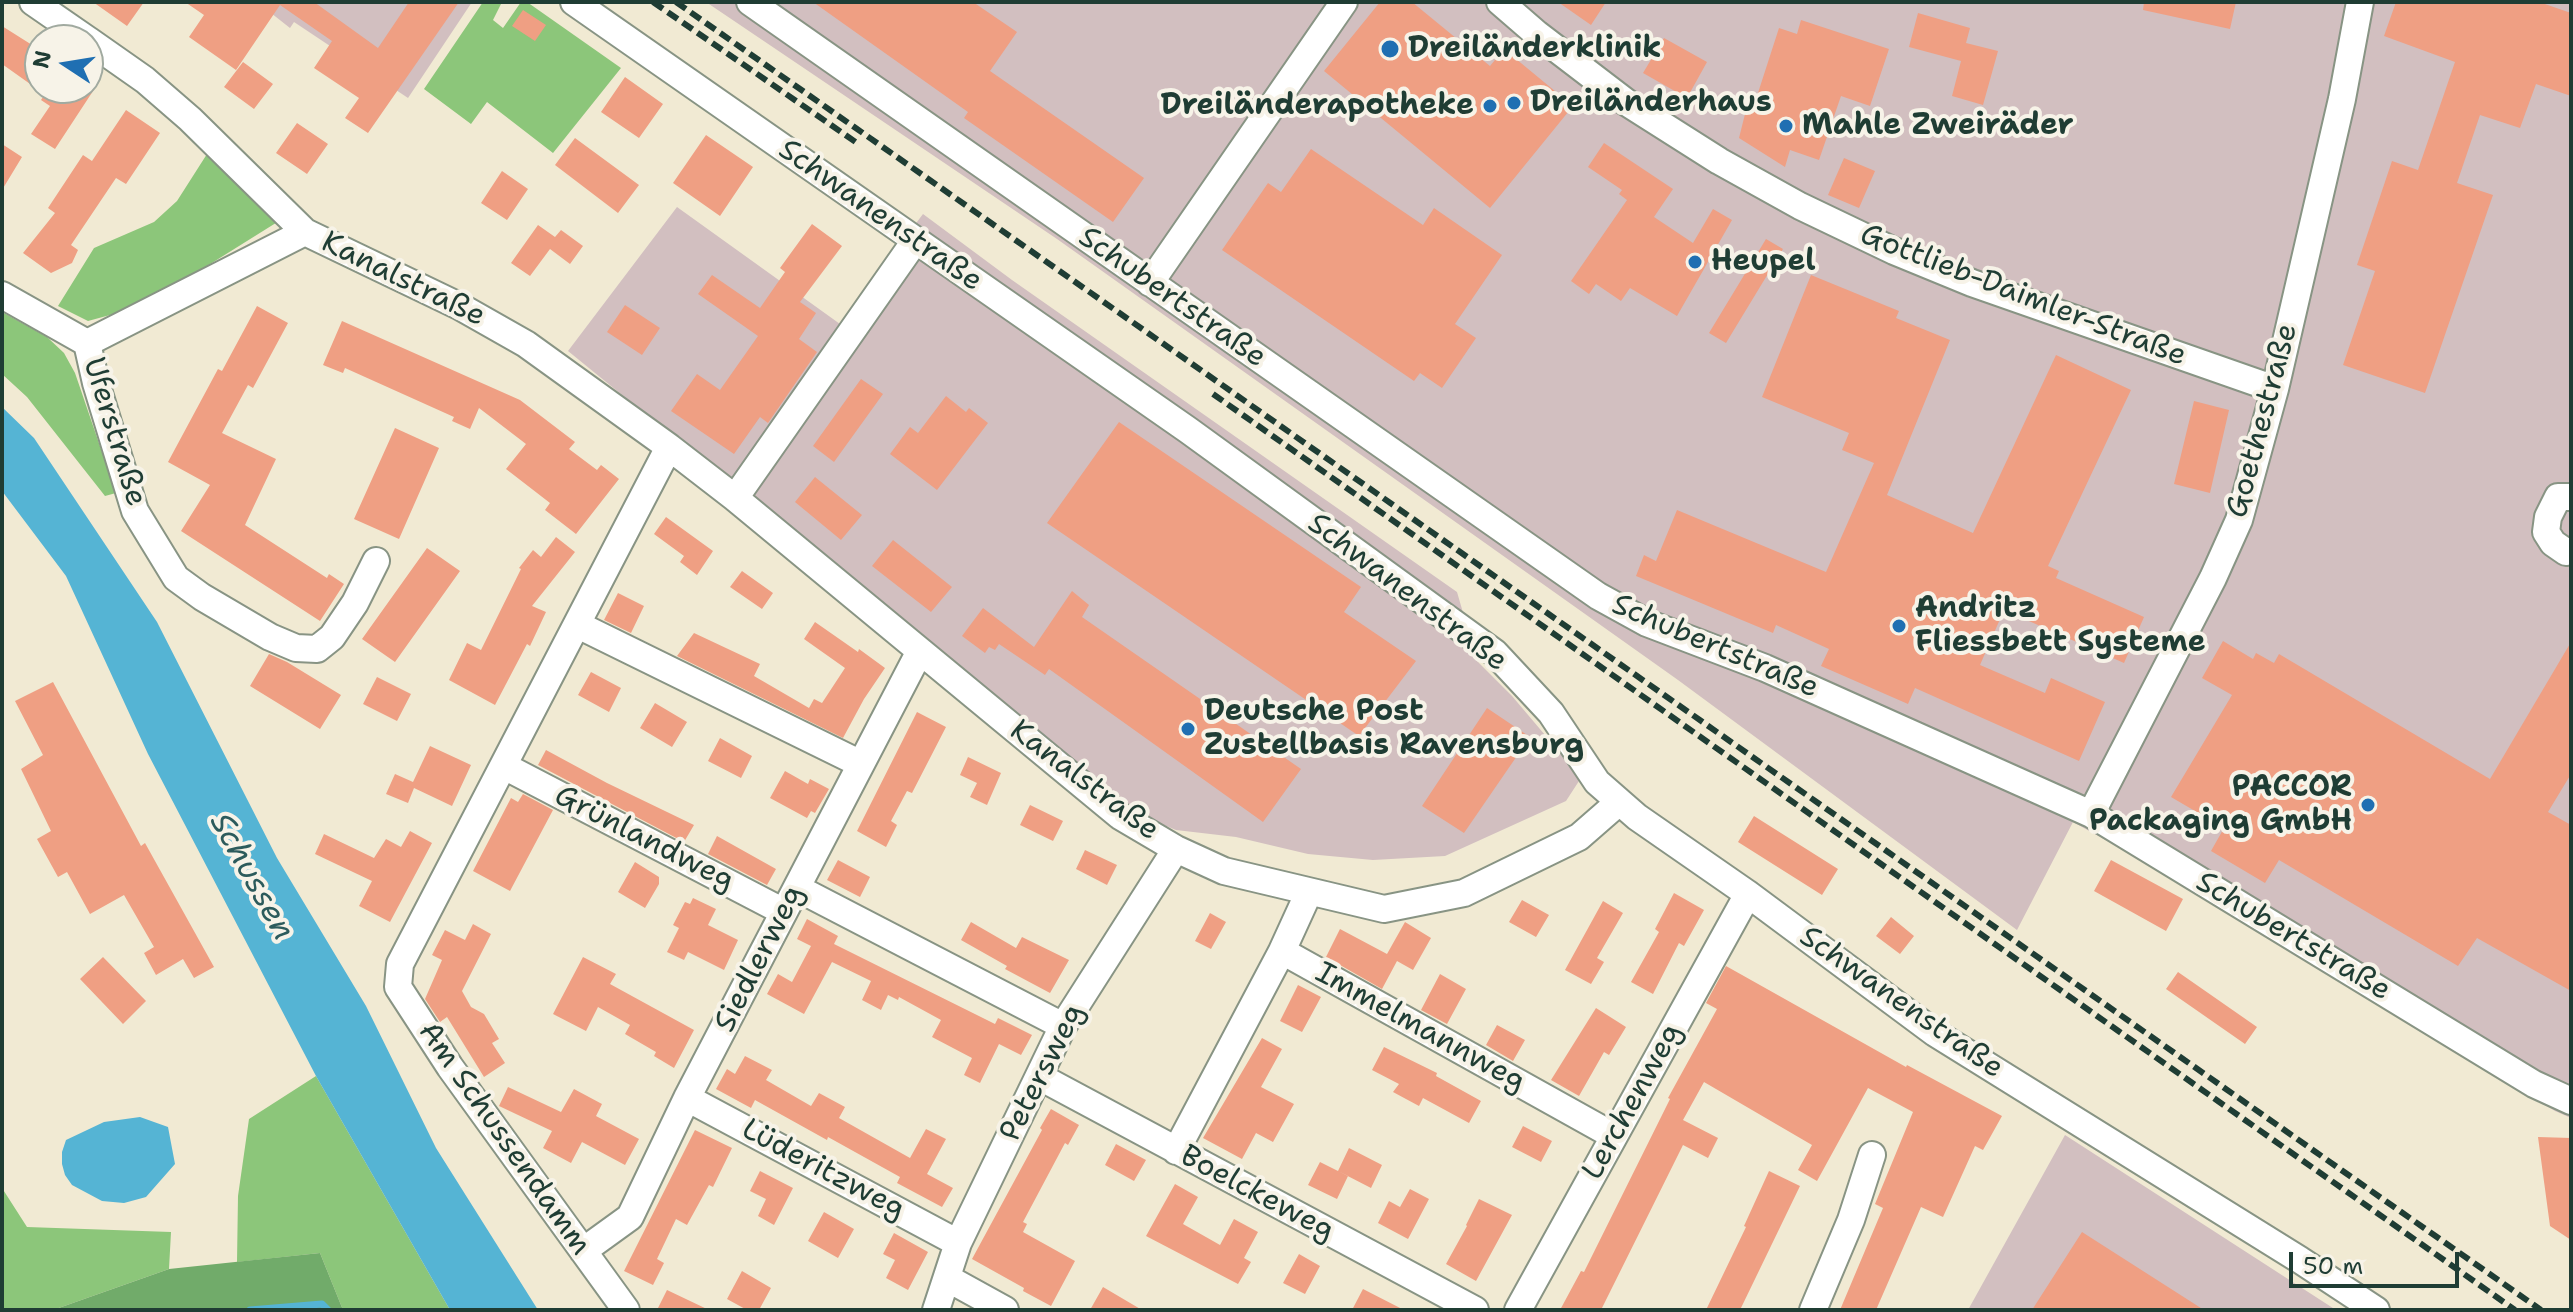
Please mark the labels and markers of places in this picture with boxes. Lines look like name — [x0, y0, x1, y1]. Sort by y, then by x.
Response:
place label: Dreiländerklinik — [1408, 31, 1662, 67]
marker: Dreiländerklinik — [1379, 38, 1401, 60]
place label: Dreiländerhaus — [1530, 85, 1772, 121]
place label: Dreiländerapotheke — [1161, 88, 1474, 124]
marker: Dreiländerhaus — [1505, 94, 1523, 112]
marker: Dreiländerapotheke — [1481, 97, 1499, 115]
place label: Mahle Zweiräder — [1802, 108, 2074, 144]
marker: Mahle Zweiräder — [1777, 117, 1795, 135]
place label: Heupel — [1711, 244, 1816, 280]
marker: Heupel — [1686, 253, 1704, 271]
place label: Andritz Fliessbett Systeme — [1915, 591, 2206, 662]
marker: Andritz Fliessbett Systeme — [1890, 617, 1908, 635]
place label: Deutsche Post Zustellbasis Ravensburg — [1204, 694, 1584, 764]
marker: Deutsche Post Zustellbasis Ravensburg — [1179, 720, 1197, 738]
place label: PACCOR Packaging GmbH — [2089, 770, 2352, 840]
marker: PACCOR Packaging GmbH — [2359, 796, 2377, 814]

